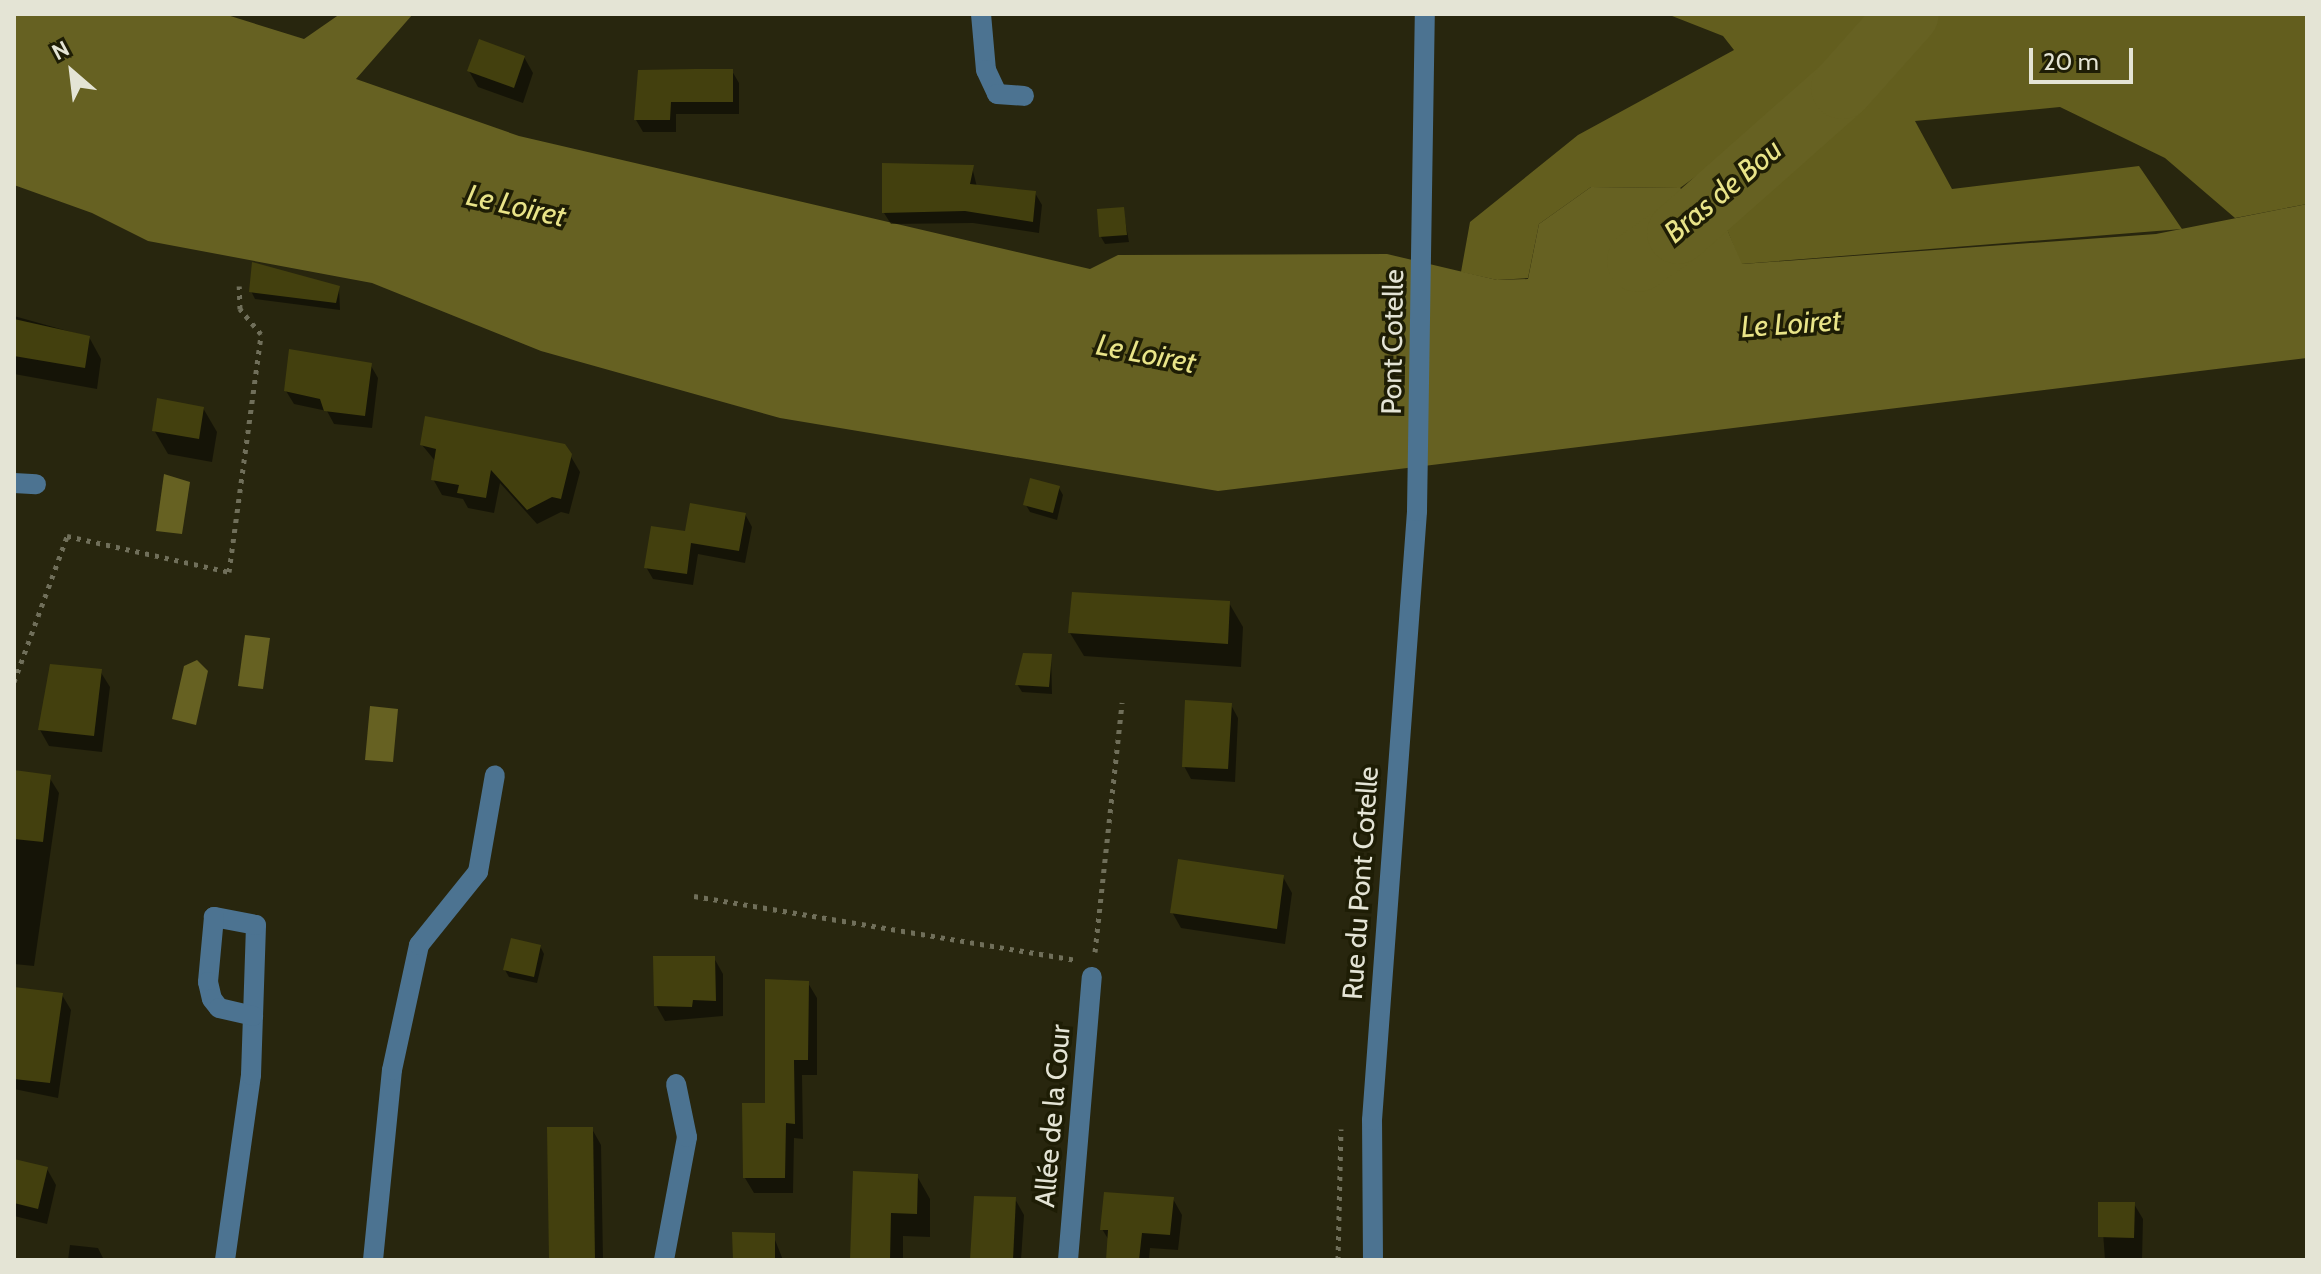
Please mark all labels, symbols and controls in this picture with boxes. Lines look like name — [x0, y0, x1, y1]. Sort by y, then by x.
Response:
north arrow — [32, 32, 112, 112]
scale bar — [2033, 32, 2137, 82]
text: N — [47, 35, 74, 66]
text: 20 m — [2043, 47, 2099, 76]
water label: Bras de Bou — [1657, 131, 1789, 251]
water label: Le Loiret — [463, 177, 569, 235]
street label: Pont Cotelle — [1374, 269, 1410, 415]
water label: Le Loiret — [1740, 303, 1842, 345]
water label: Le Loiret — [1093, 327, 1199, 381]
street label: Rue du Pont Cotelle — [1335, 765, 1385, 1001]
street label: Allée de la Cour — [1027, 1023, 1077, 1209]

